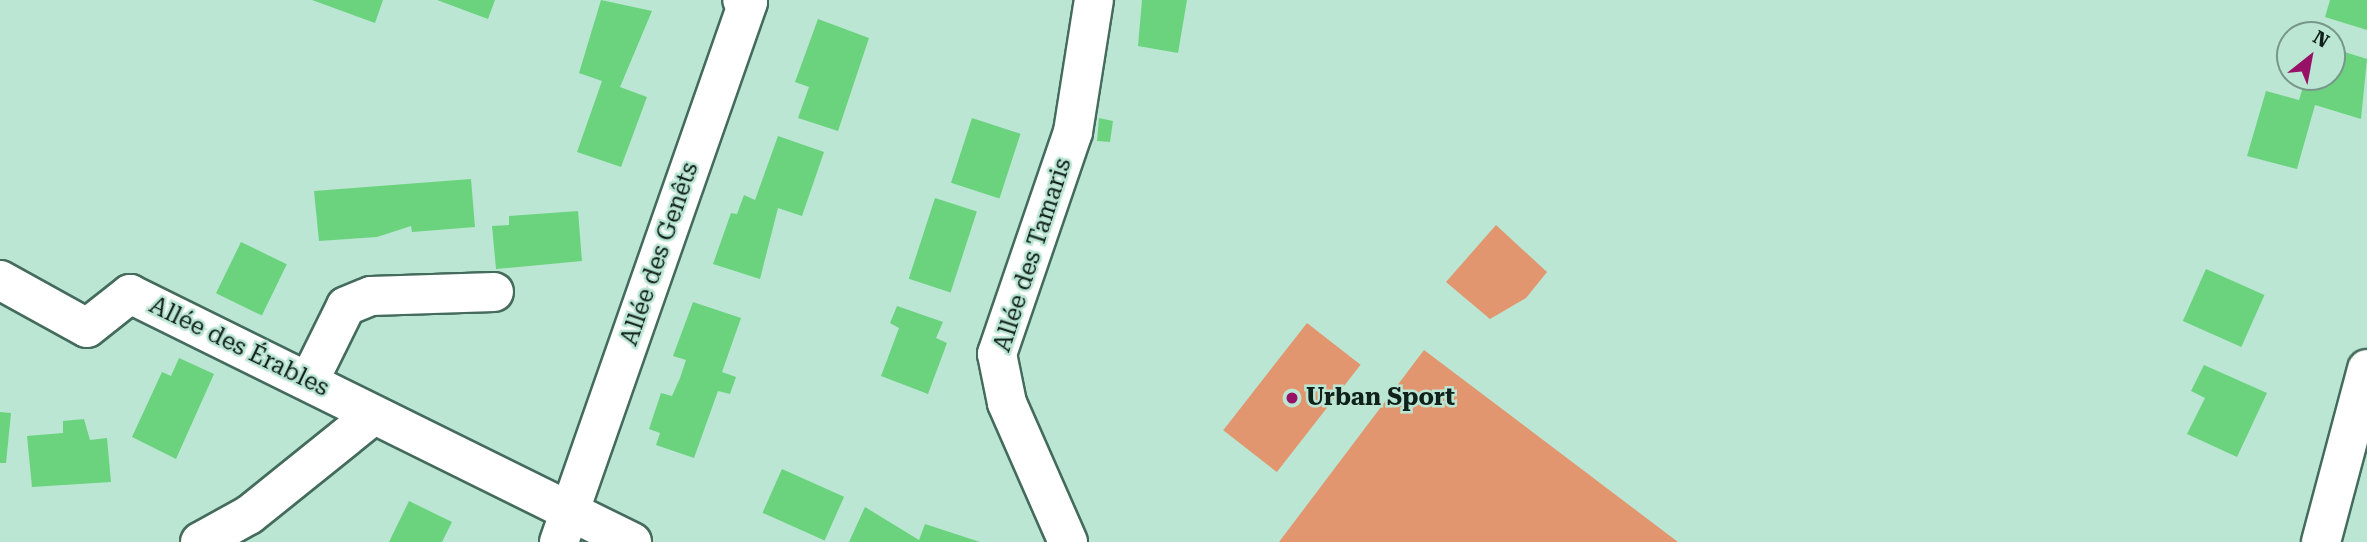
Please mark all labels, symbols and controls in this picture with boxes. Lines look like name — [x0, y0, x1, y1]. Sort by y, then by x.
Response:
north arrow — [2276, 21, 2346, 91]
text: N — [2309, 26, 2333, 53]
street label: Allée des Tamaris — [988, 155, 1078, 355]
street label: Allée des Genêts — [615, 159, 705, 349]
street label: Allée des Érables — [145, 291, 333, 403]
place label: Urban Sport — [1306, 384, 1455, 412]
marker: Urban Sport — [1284, 390, 1300, 406]

